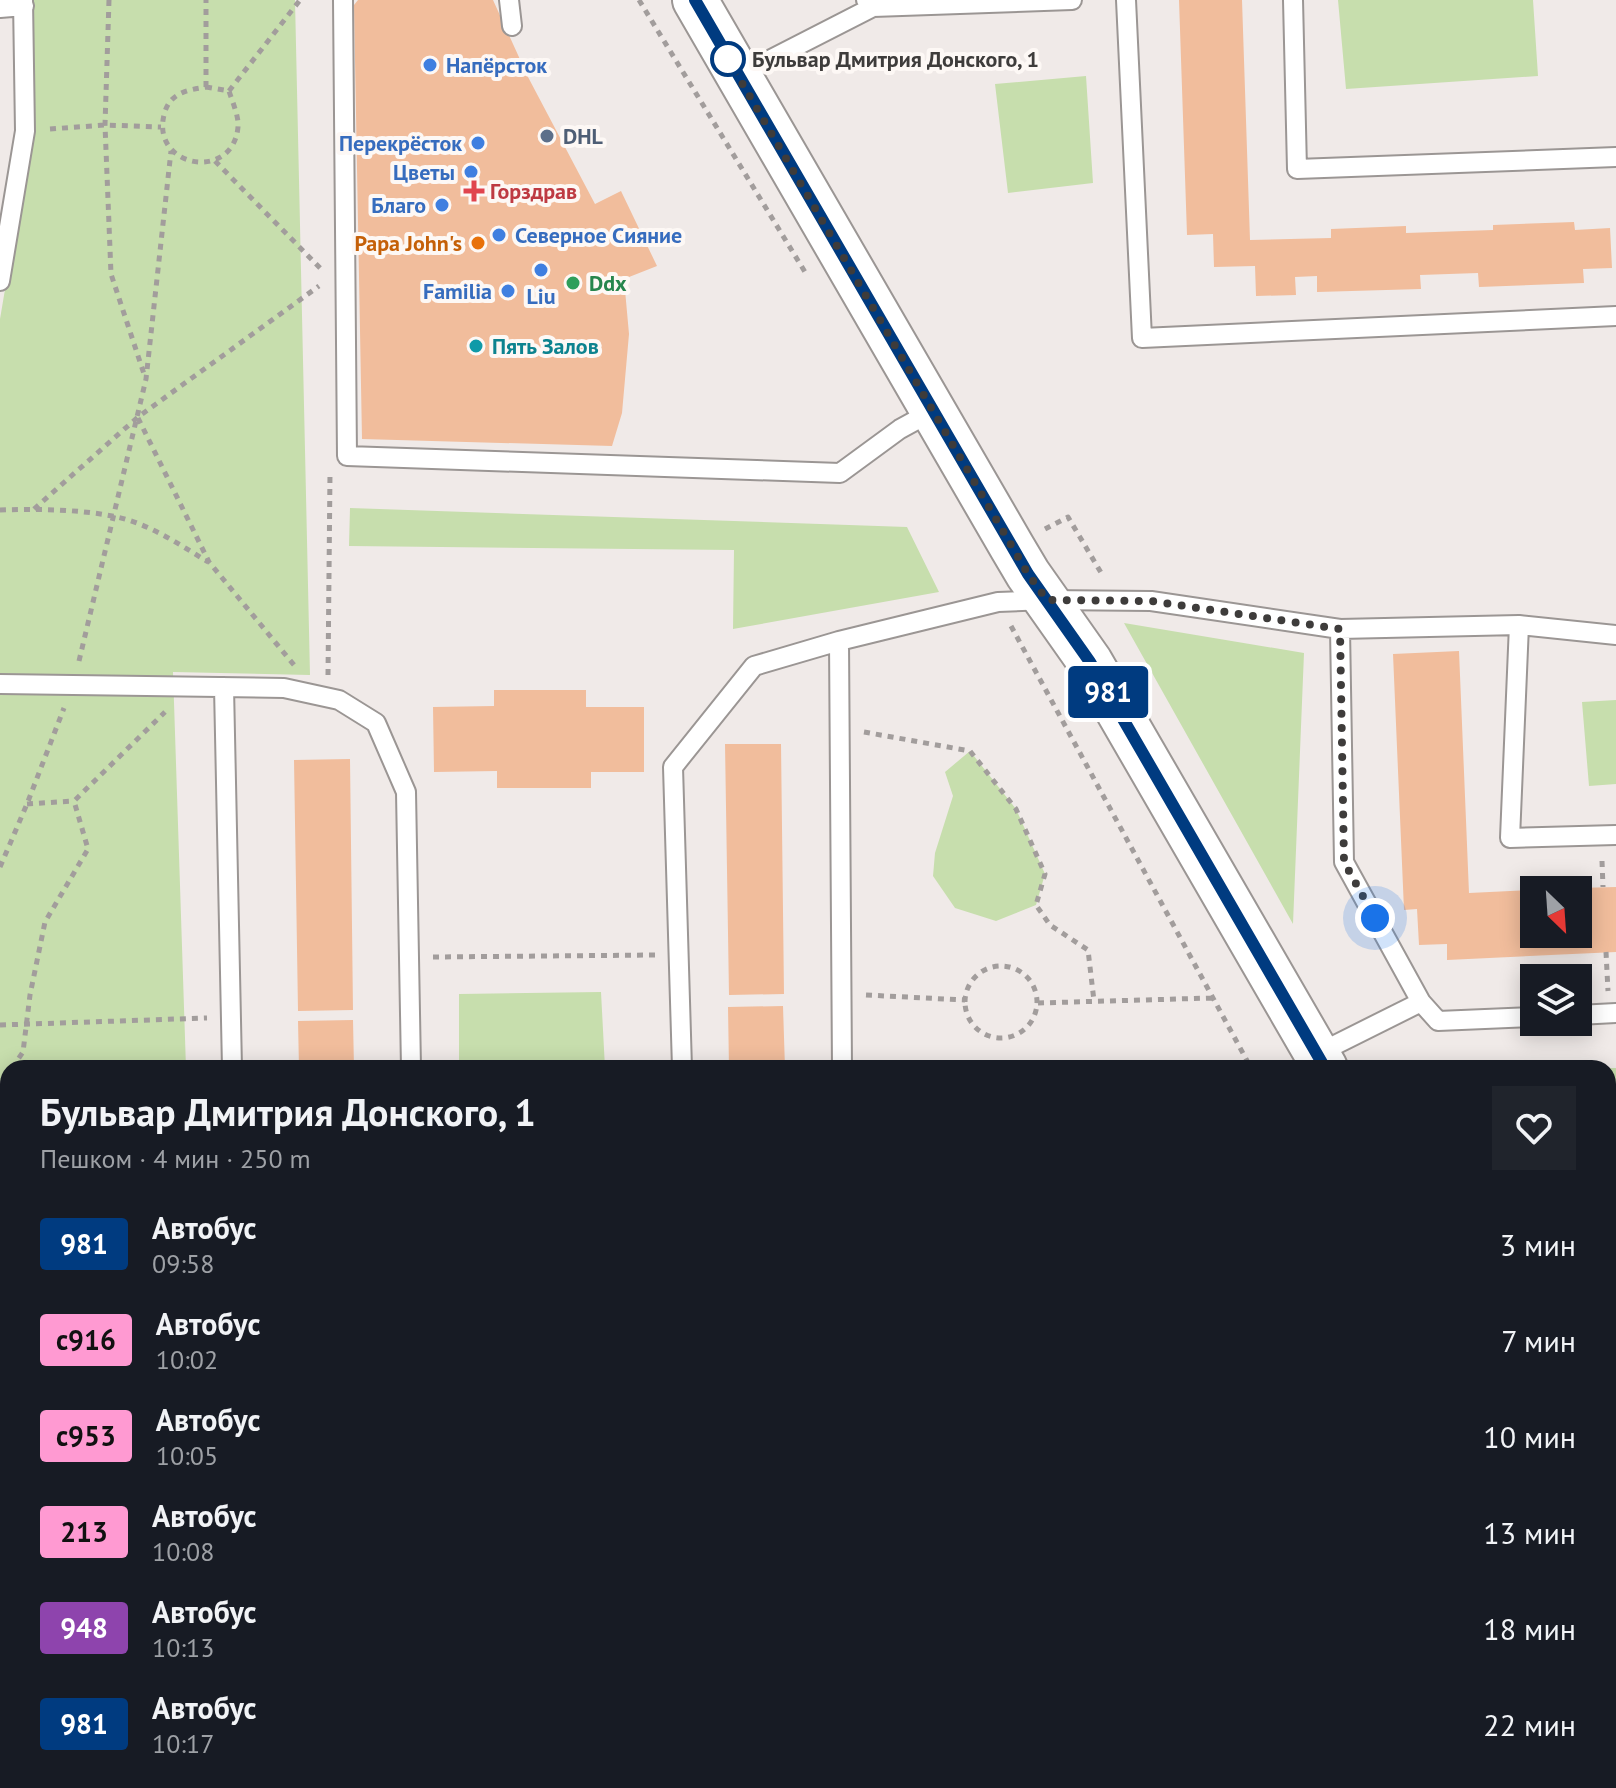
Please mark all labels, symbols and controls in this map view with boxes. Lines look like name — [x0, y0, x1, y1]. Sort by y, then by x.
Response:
marker: Бульвар Дмитрия Донского, 1 — [711, 42, 745, 76]
place label: Бульвар Дмитрия Донского, 1 — [752, 45, 1039, 73]
place label: Напёрсток — [446, 51, 547, 79]
marker: Напёрсток — [421, 56, 439, 74]
place label: DHL — [563, 122, 604, 150]
marker: DHL — [538, 127, 556, 145]
place label: Перекрёсток — [339, 129, 462, 157]
marker: Перекрёсток — [469, 134, 487, 152]
place label: Цветы — [393, 158, 455, 186]
marker: Цветы — [462, 163, 480, 181]
place label: Горздрав — [490, 177, 577, 205]
marker: Горздрав — [465, 182, 483, 200]
place label: Благо — [371, 191, 426, 219]
marker: Благо — [433, 196, 451, 214]
place label: Северное Сияние — [515, 221, 682, 249]
marker: Северное Сияние — [490, 226, 508, 244]
place label: Papa John's — [354, 229, 462, 257]
marker: Papa John's — [469, 234, 487, 252]
marker: Liu — [532, 261, 550, 279]
place label: Ddx — [589, 269, 627, 297]
marker: Ddx — [564, 274, 582, 292]
place label: Familia — [423, 277, 492, 305]
marker: Familia — [499, 282, 517, 300]
place label: Liu — [526, 282, 556, 310]
place label: Пять Залов — [492, 332, 599, 360]
marker: Пять Залов — [467, 337, 485, 355]
line badge: 981 — [1062, 666, 1154, 718]
text: 981 — [1084, 673, 1132, 710]
north arrow — [1520, 876, 1592, 948]
map controls — [1520, 876, 1592, 1036]
your location — [1355, 898, 1395, 938]
button: layers — [1520, 964, 1592, 1036]
button: heart — [1492, 1086, 1576, 1170]
text: Бульвар Дмитрия Донского, 1 — [40, 1087, 536, 1136]
text: Пешком · 4 мин · 250 m — [40, 1142, 311, 1175]
text: Автобус — [152, 1208, 257, 1247]
text: 981 — [60, 1225, 108, 1262]
text: 3 мин — [1500, 1225, 1576, 1264]
text: 09:58 — [152, 1247, 214, 1280]
text: Автобус — [156, 1304, 260, 1343]
text: с916 — [56, 1321, 116, 1358]
text: 7 мин — [1501, 1321, 1576, 1360]
text: 10:02 — [156, 1343, 218, 1376]
text: Автобус — [156, 1400, 260, 1439]
text: с953 — [56, 1417, 116, 1454]
text: 10 мин — [1483, 1417, 1576, 1456]
text: 10:05 — [156, 1439, 218, 1472]
text: Автобус — [152, 1496, 257, 1535]
text: 213 — [60, 1513, 108, 1550]
text: 13 мин — [1483, 1513, 1576, 1552]
text: 10:08 — [152, 1535, 214, 1568]
text: Автобус — [152, 1592, 257, 1631]
text: 948 — [60, 1609, 108, 1646]
text: 18 мин — [1483, 1609, 1576, 1648]
text: 10:13 — [152, 1631, 214, 1664]
text: Автобус — [152, 1688, 257, 1727]
text: 981 — [60, 1705, 108, 1742]
text: 22 мин — [1483, 1705, 1576, 1744]
text: 10:17 — [152, 1727, 214, 1760]

